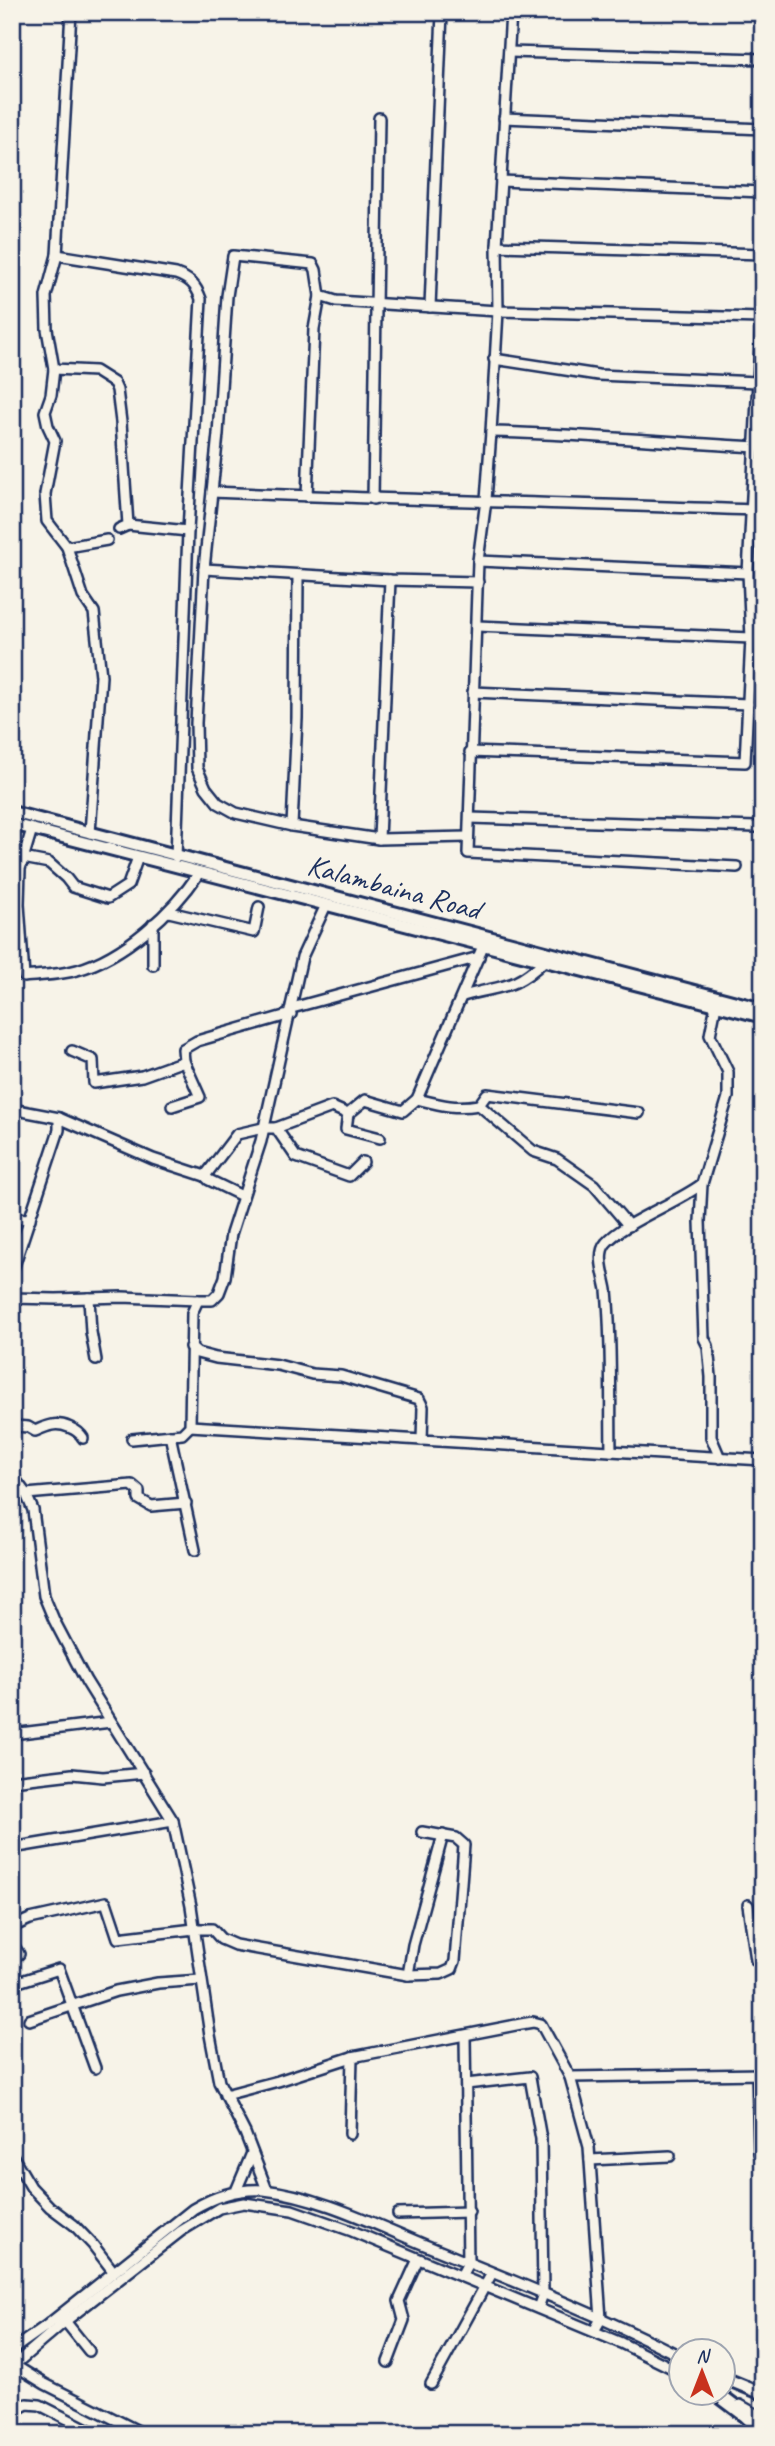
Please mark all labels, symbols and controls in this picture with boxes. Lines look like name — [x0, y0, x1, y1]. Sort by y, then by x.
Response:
street label: Kalambaina Road — [303, 846, 489, 929]
north arrow — [666, 2338, 736, 2408]
text: N — [696, 2344, 711, 2368]

